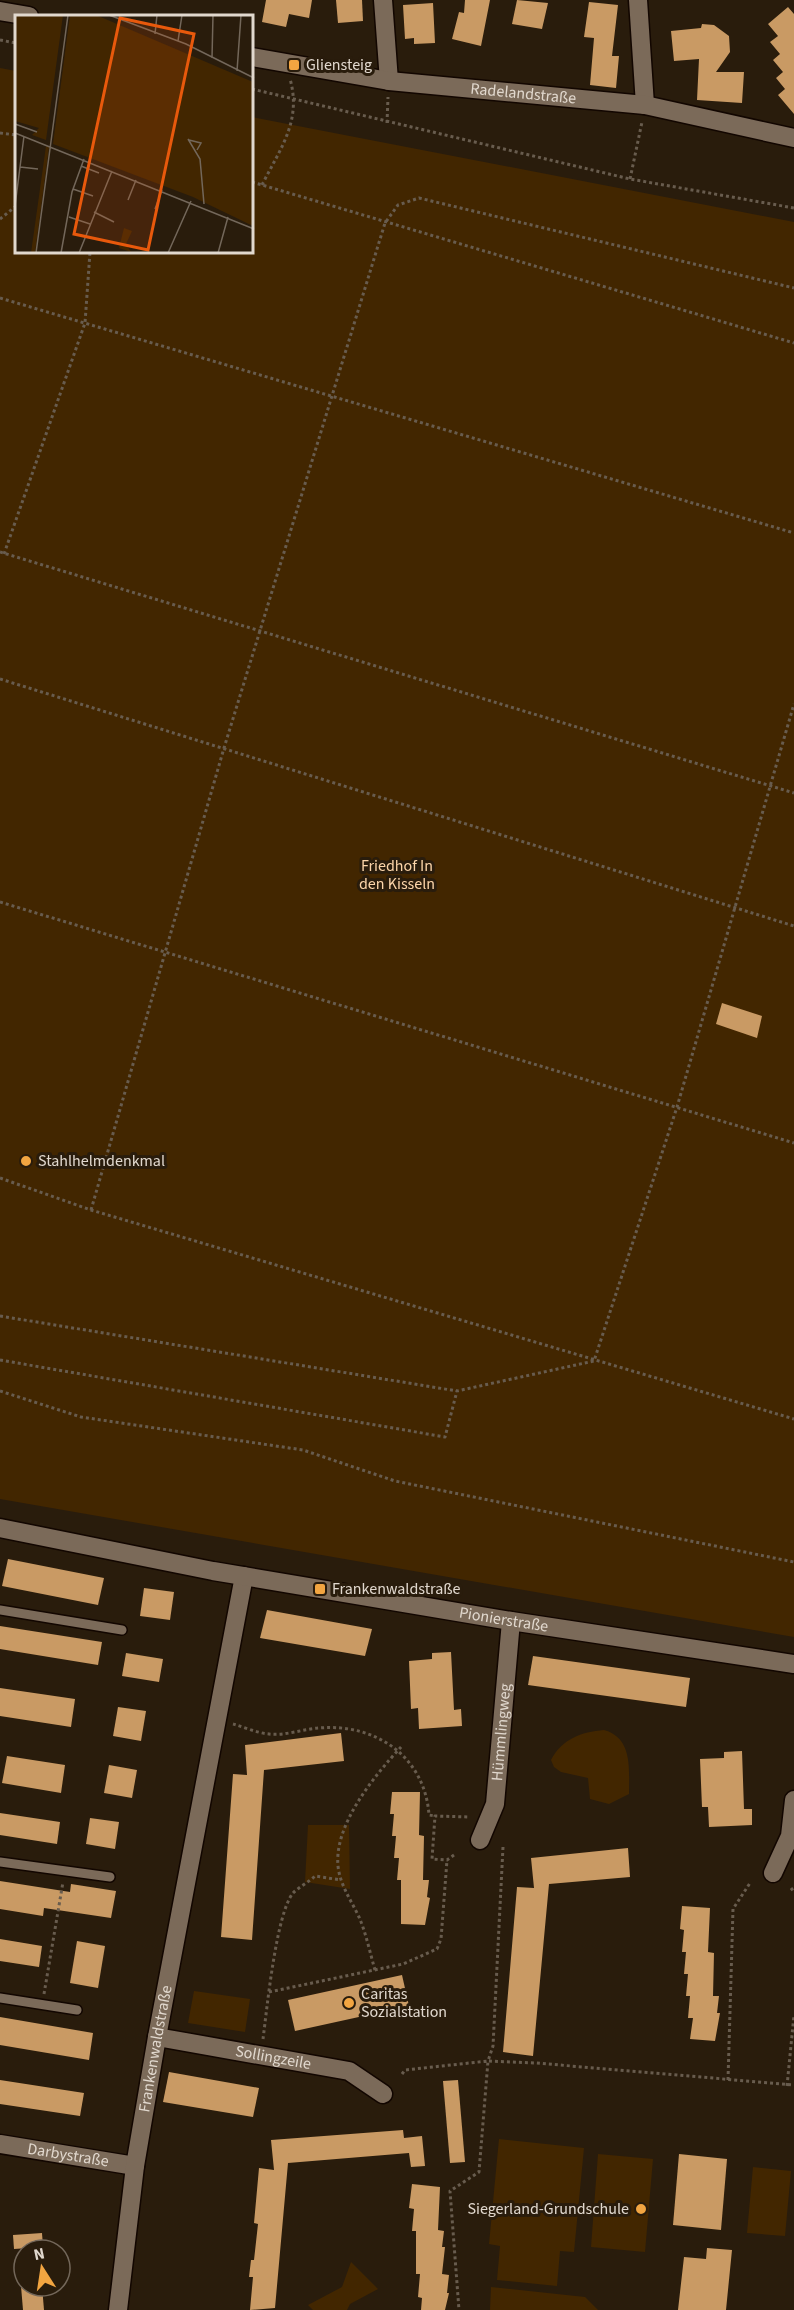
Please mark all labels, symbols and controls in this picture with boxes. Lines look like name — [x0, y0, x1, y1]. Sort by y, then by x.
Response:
inset map — [15, 15, 254, 254]
place label: Gliensteig — [306, 54, 372, 76]
marker: Gliensteig — [287, 58, 301, 72]
street label: Radelandstraße — [470, 78, 577, 109]
park label: Friedhof In den Kisseln — [359, 855, 435, 895]
place label: Stahlhelmdenkmal — [38, 1150, 165, 1172]
marker: Stahlhelmdenkmal — [19, 1154, 33, 1168]
place label: Frankenwaldstraße — [332, 1578, 461, 1600]
marker: Frankenwaldstraße — [313, 1582, 327, 1596]
street label: Pionierstraße — [457, 1601, 550, 1638]
street label: Hümmlingweg — [486, 1683, 516, 1782]
street label: Frankenwaldstraße — [133, 1983, 178, 2114]
place label: Caritas Sozialstation — [361, 1983, 447, 2023]
marker: Caritas Sozialstation — [342, 1996, 356, 2010]
street label: Sollingzeile — [234, 2040, 313, 2075]
street label: Darbystraße — [26, 2138, 110, 2173]
place label: Siegerland-Grundschule — [467, 2198, 629, 2220]
marker: Siegerland-Grundschule — [634, 2202, 648, 2216]
north arrow — [12, 2238, 72, 2298]
text: N — [32, 2242, 47, 2266]

